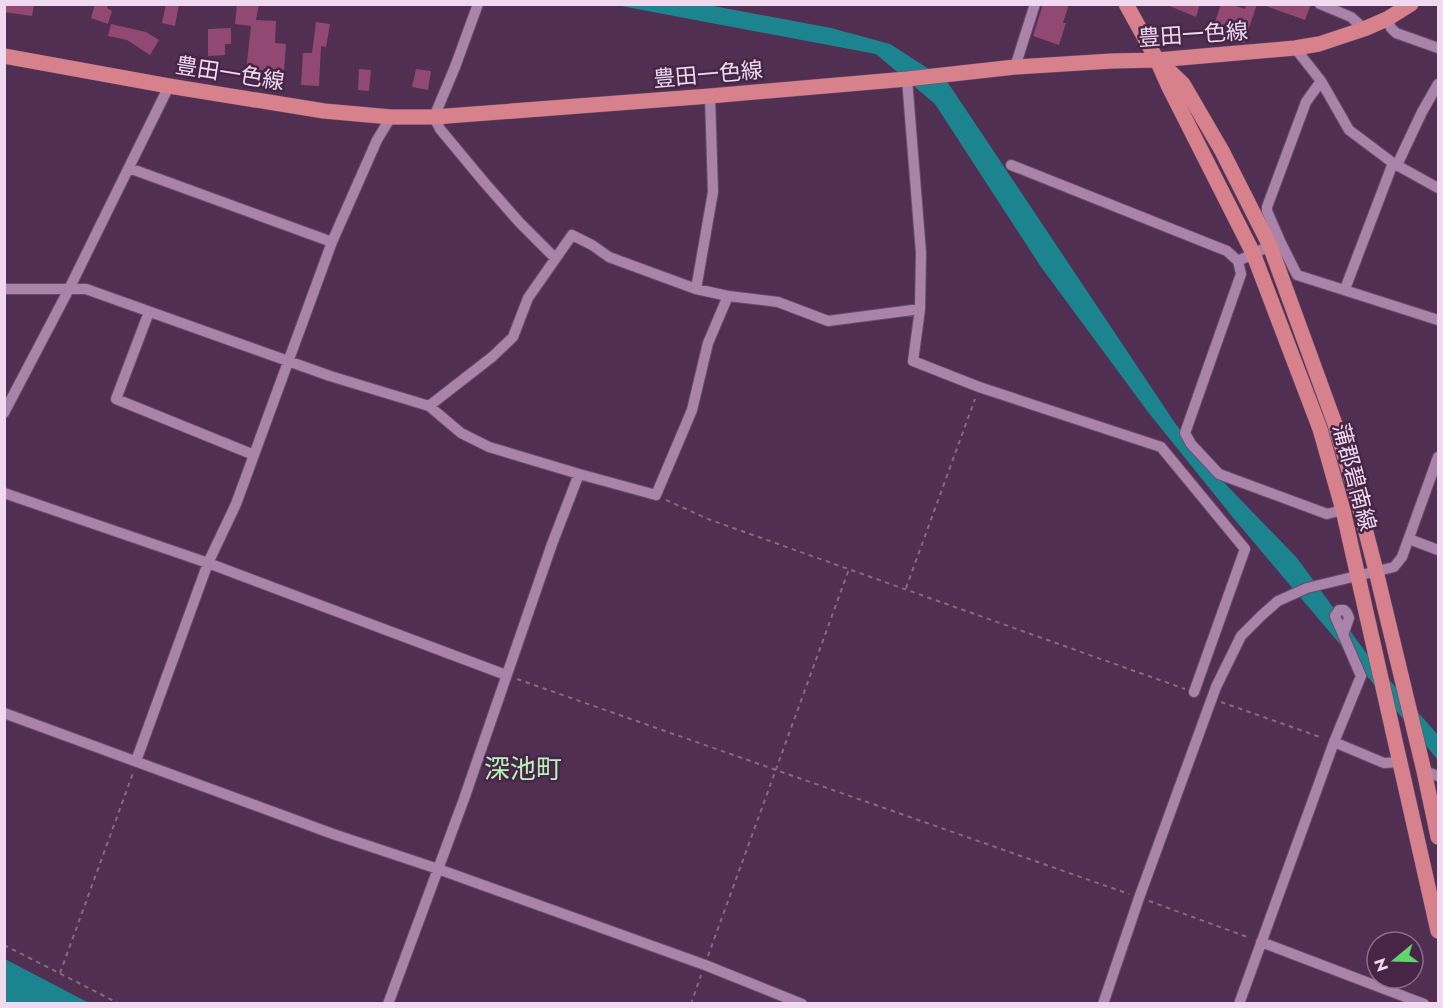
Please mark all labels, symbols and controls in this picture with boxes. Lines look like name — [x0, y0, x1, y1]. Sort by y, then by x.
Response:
street label: 豊田一色線 — [1137, 14, 1249, 54]
street label: 豊田一色線 — [173, 49, 287, 97]
street label: 豊田一色線 — [652, 53, 764, 95]
street label: 蒲郡碧南線 — [1325, 420, 1385, 534]
district label: 深池町 — [484, 750, 562, 788]
north arrow — [1365, 930, 1425, 990]
text: N — [1368, 955, 1394, 974]

